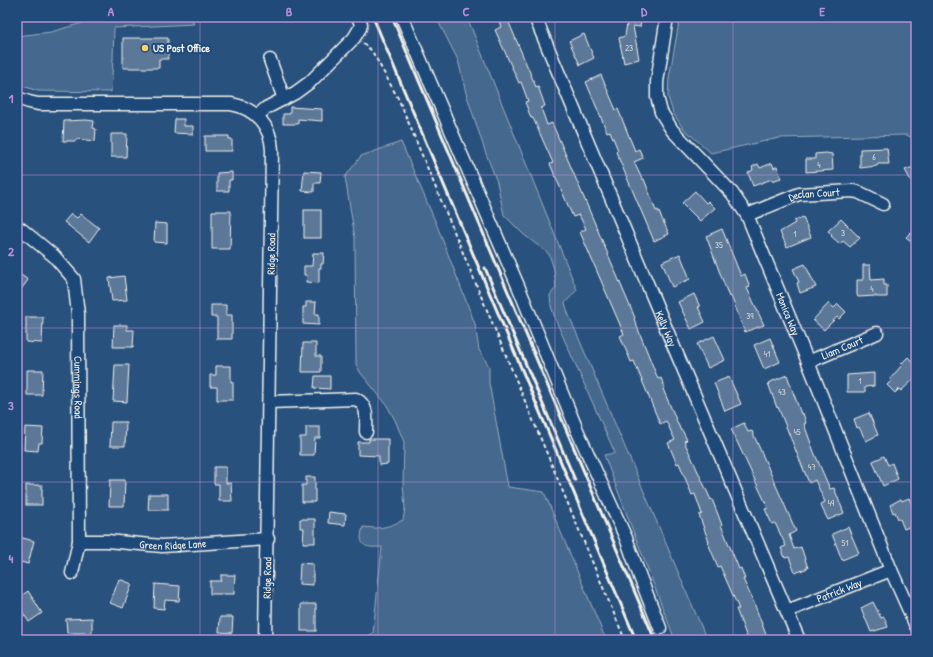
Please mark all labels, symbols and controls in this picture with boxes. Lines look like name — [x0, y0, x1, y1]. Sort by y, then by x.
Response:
text: A — [108, 2, 115, 20]
text: B — [286, 2, 293, 20]
text: C — [462, 2, 470, 20]
text: D — [641, 2, 648, 20]
text: E — [819, 2, 825, 20]
place label: US Post Office — [153, 41, 211, 55]
house number: 23 — [625, 42, 633, 54]
marker: US Post Office — [140, 43, 150, 53]
text: 1 — [9, 89, 14, 107]
house number: 6 — [872, 151, 876, 163]
house number: 4 — [817, 159, 821, 171]
street label: Declan Court — [786, 185, 840, 205]
house number: 3 — [841, 227, 845, 239]
house number: 1 — [793, 228, 797, 240]
street label: Ridge Road — [264, 232, 278, 275]
house number: 35 — [715, 239, 723, 251]
text: 2 — [8, 242, 15, 260]
house number: 4 — [870, 283, 874, 295]
street label: Monica Way — [773, 290, 803, 338]
street label: Kelly Way — [652, 308, 680, 349]
house number: 39 — [746, 310, 754, 322]
street label: Liam Court — [819, 333, 865, 363]
house number: 41 — [764, 348, 770, 360]
street label: Cummings Road — [71, 356, 85, 419]
house number: 1 — [858, 375, 862, 387]
house number: 43 — [778, 386, 786, 398]
text: 3 — [8, 396, 14, 414]
house number: 45 — [793, 426, 801, 438]
house number: 47 — [808, 461, 816, 473]
house number: 49 — [828, 497, 835, 509]
street label: Green Ridge Lane — [139, 536, 207, 553]
house number: 51 — [841, 537, 849, 549]
text: 4 — [9, 549, 14, 567]
street label: Ridge Road — [260, 556, 274, 599]
street label: Patrick Way — [815, 575, 864, 606]

